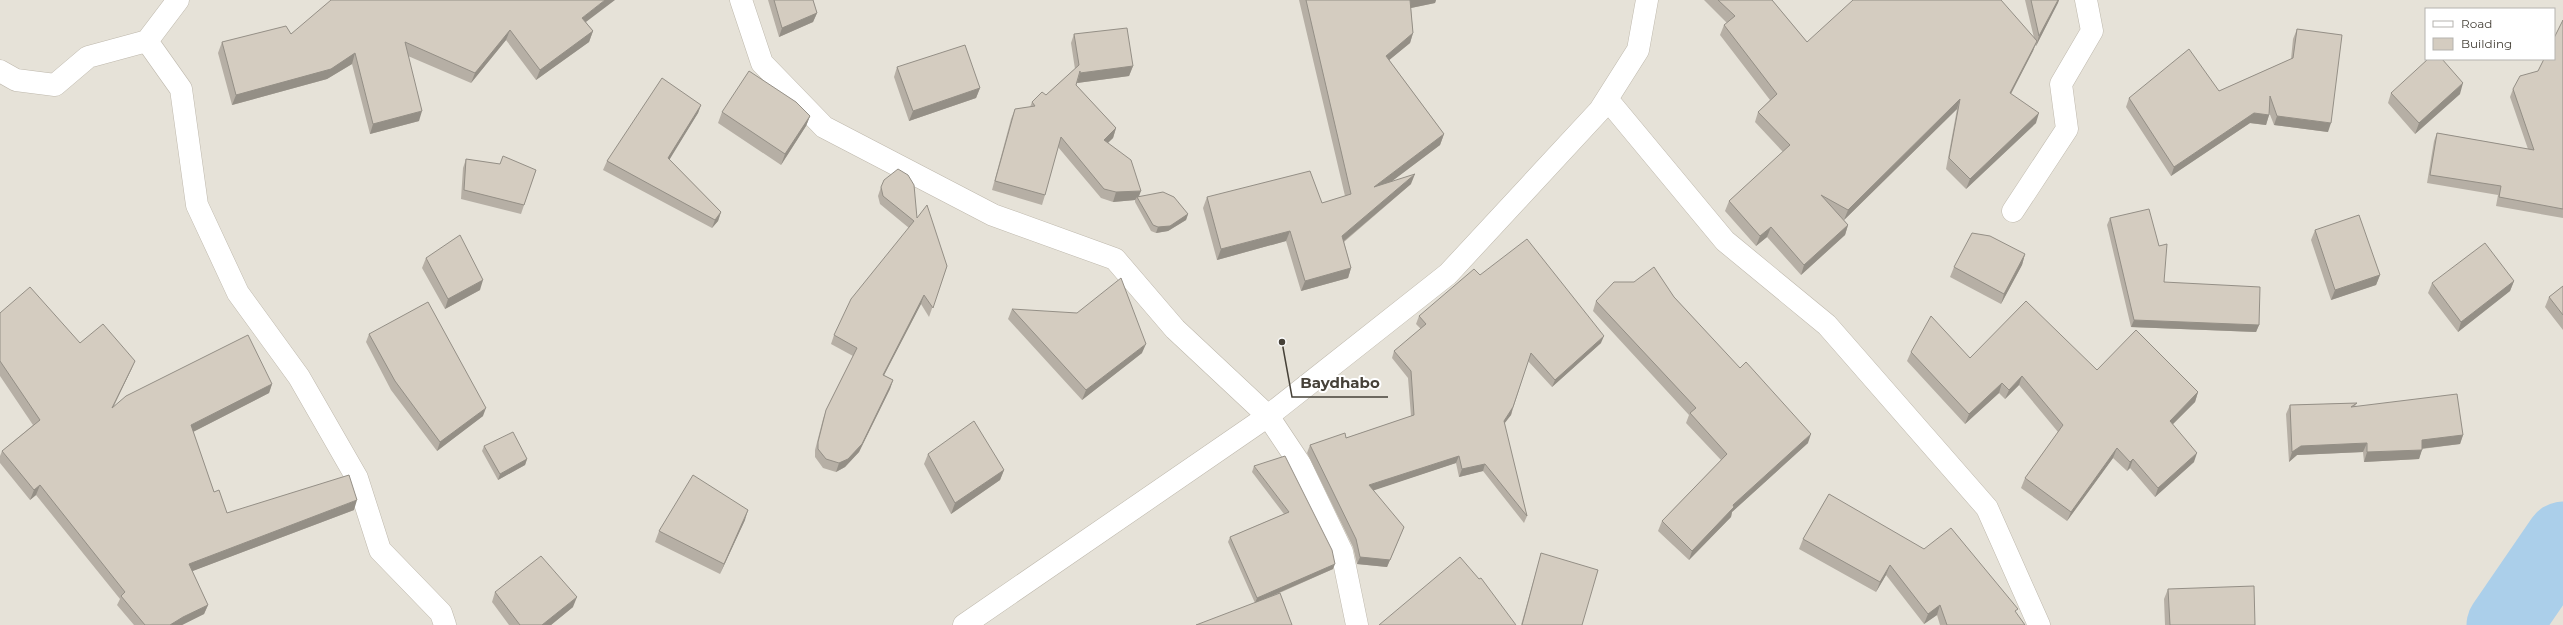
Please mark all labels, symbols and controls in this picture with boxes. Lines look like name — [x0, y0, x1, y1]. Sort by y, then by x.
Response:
legend — [2425, 8, 2555, 60]
text: Road — [2461, 16, 2492, 31]
text: Building — [2461, 36, 2512, 51]
callout: Baydhabo — [1292, 370, 1388, 397]
text: Baydhabo — [1300, 373, 1380, 392]

